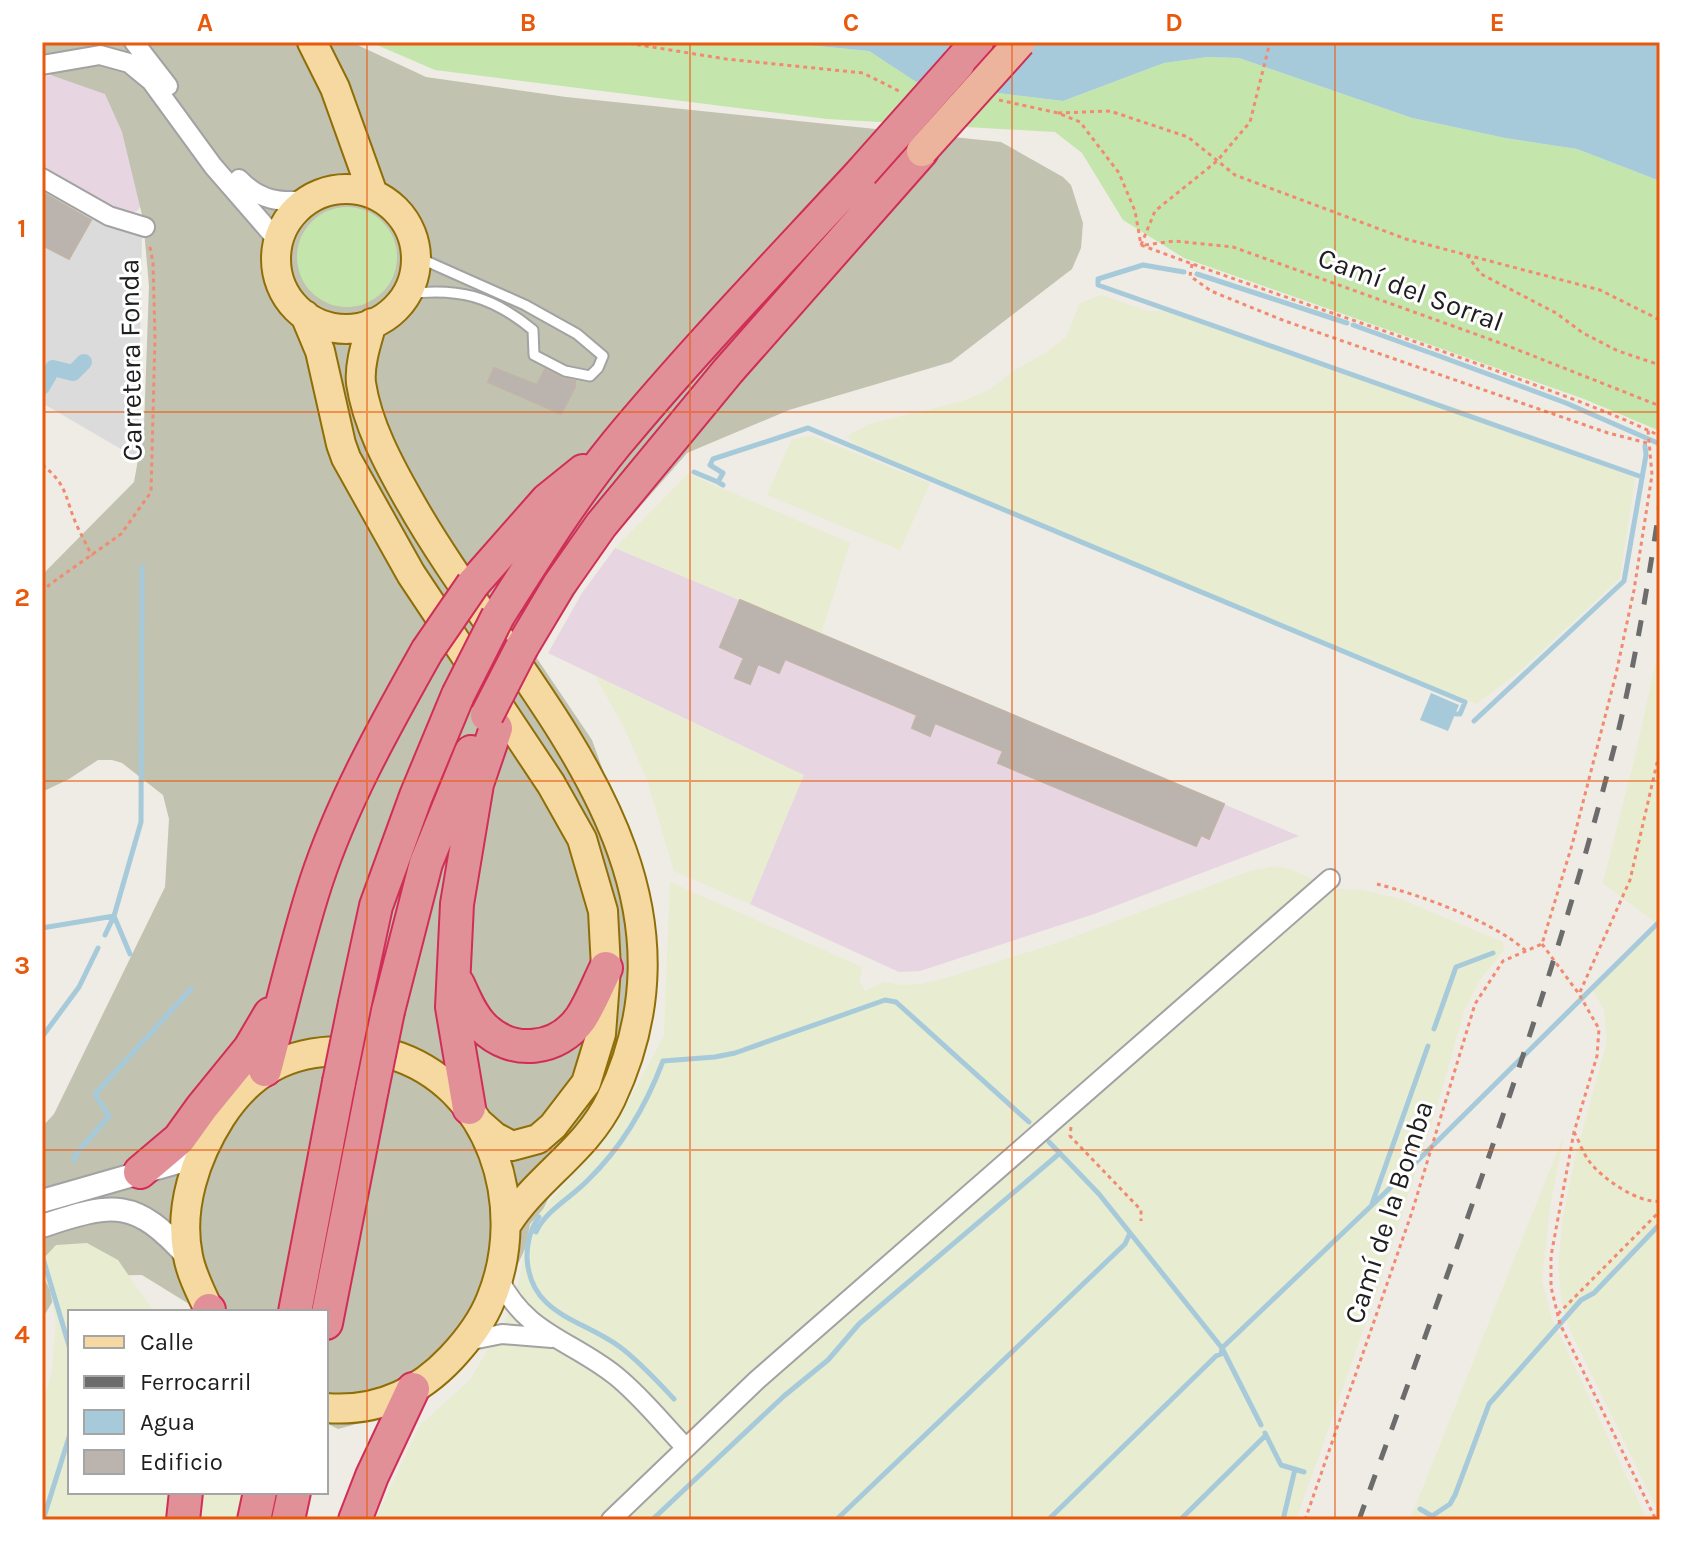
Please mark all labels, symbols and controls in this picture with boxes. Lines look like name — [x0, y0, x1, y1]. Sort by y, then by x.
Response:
text: A — [197, 7, 213, 38]
text: B — [520, 7, 536, 38]
text: C — [843, 7, 859, 38]
text: D — [1165, 7, 1183, 38]
text: E — [1489, 7, 1505, 38]
text: 1 — [17, 213, 27, 244]
street label: Camí del Sorral — [1314, 241, 1508, 338]
street label: Carretera Fonda — [112, 259, 149, 461]
text: 2 — [14, 582, 30, 613]
text: 3 — [14, 950, 30, 981]
street label: Camí de la Bomba — [1337, 1097, 1440, 1328]
legend — [68, 1310, 328, 1494]
text: 4 — [14, 1319, 30, 1350]
text: Calle — [140, 1328, 194, 1356]
text: Ferrocarril — [140, 1368, 252, 1396]
text: Agua — [140, 1408, 195, 1436]
text: Edificio — [140, 1448, 223, 1476]

